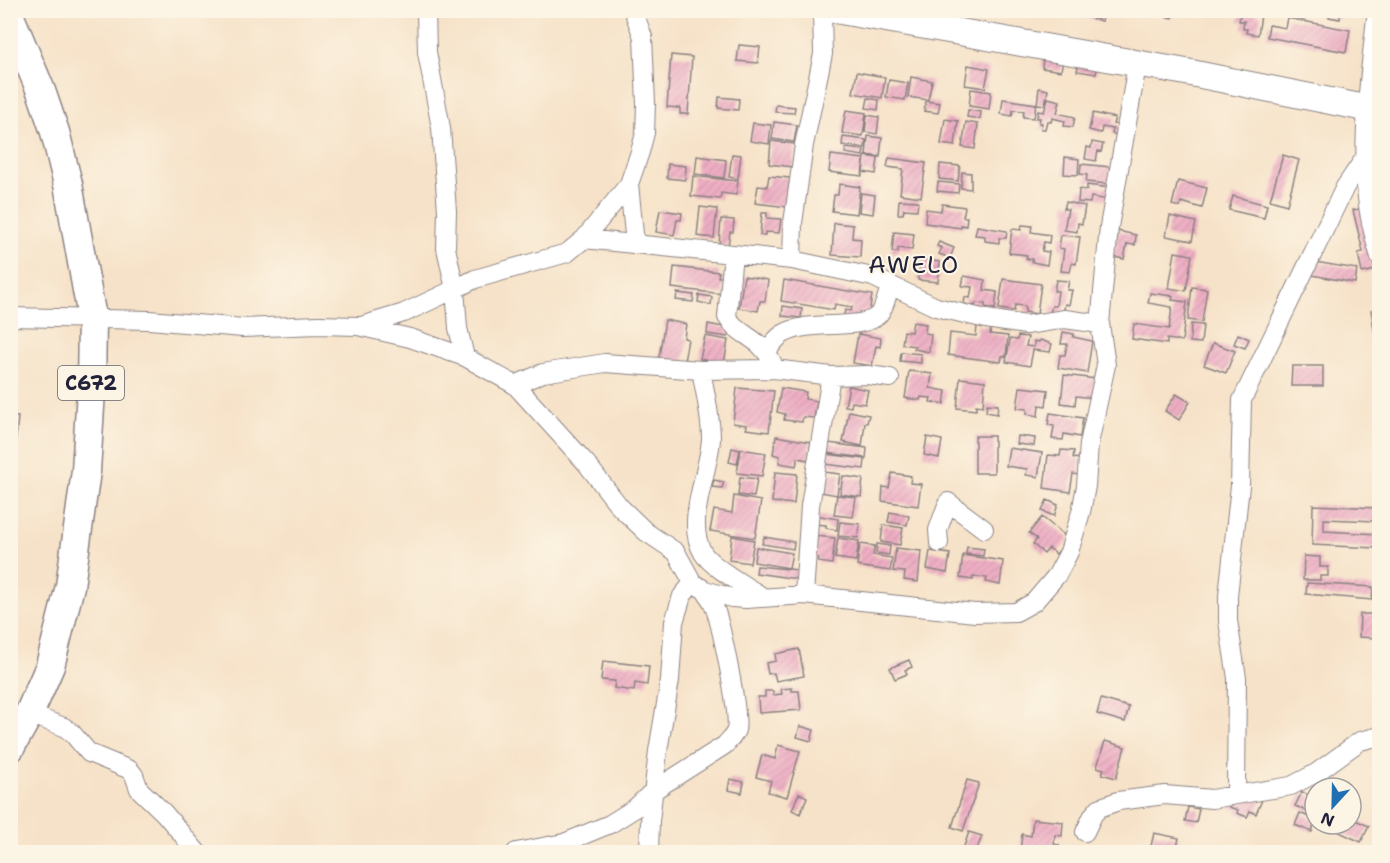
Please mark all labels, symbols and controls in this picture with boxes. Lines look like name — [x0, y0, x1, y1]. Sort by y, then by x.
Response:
district label: AWELO — [868, 249, 960, 281]
road number: C672 — [58, 366, 124, 400]
north arrow — [1303, 776, 1363, 836]
text: N — [1318, 807, 1337, 832]

